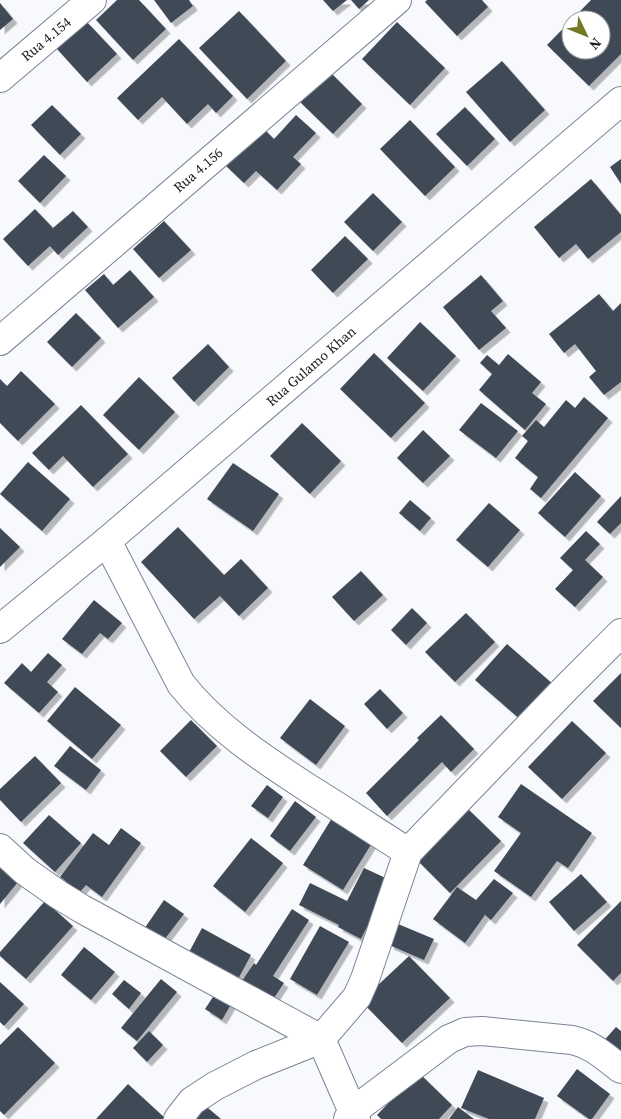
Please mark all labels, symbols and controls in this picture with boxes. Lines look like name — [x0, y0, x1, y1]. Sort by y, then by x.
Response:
north arrow — [561, 10, 611, 60]
street label: Rua 4.154 — [17, 12, 75, 66]
text: N — [585, 33, 606, 54]
street label: Rua 4.156 — [169, 143, 227, 197]
street label: Rua Gulamo Khan — [262, 321, 361, 411]

